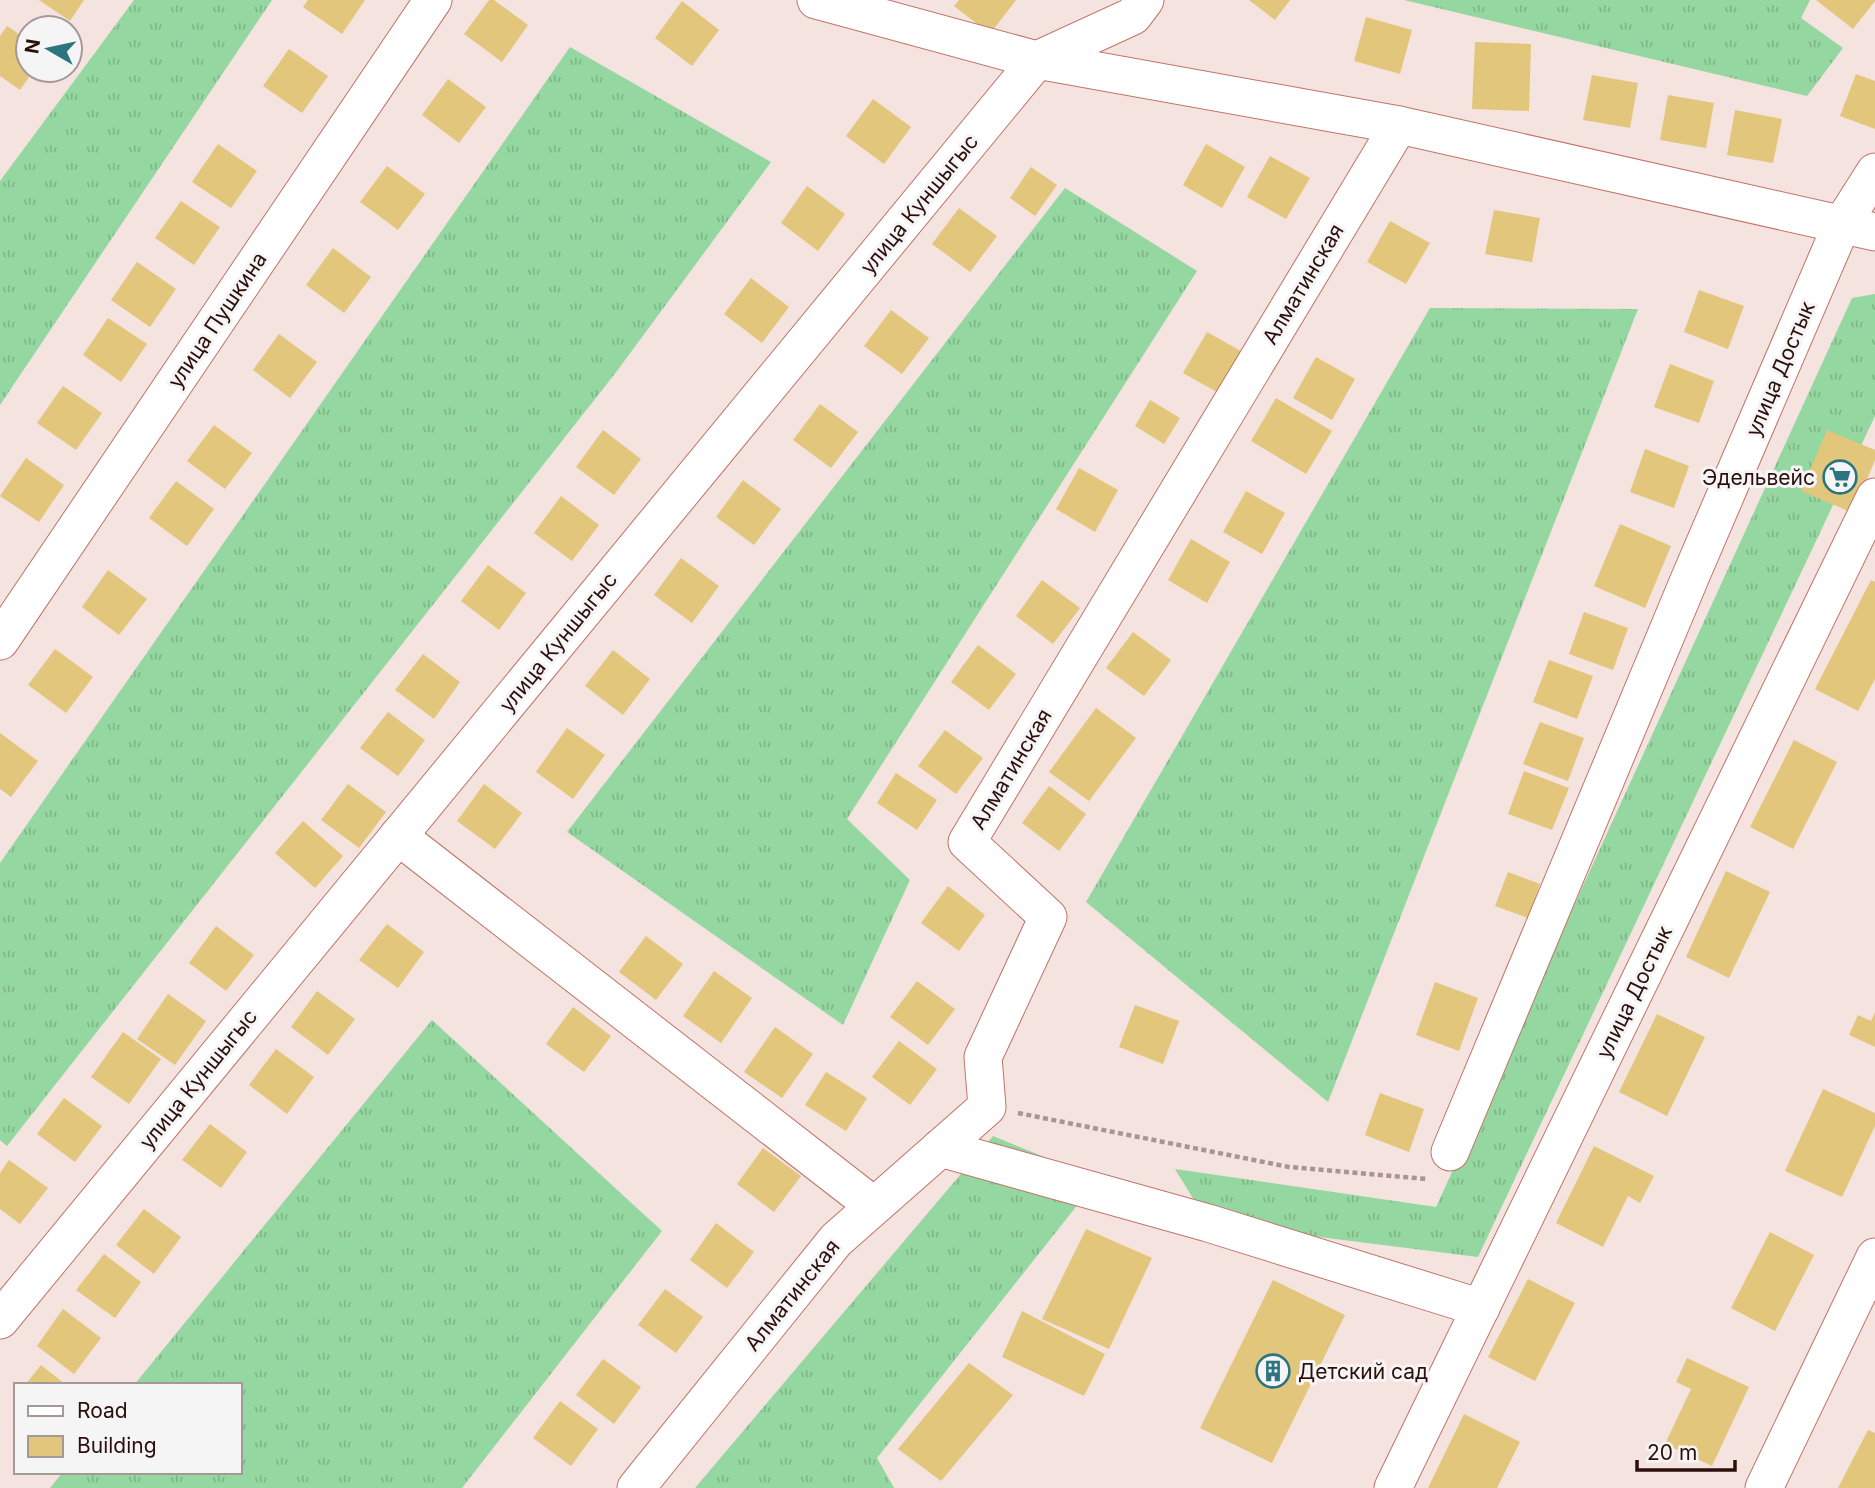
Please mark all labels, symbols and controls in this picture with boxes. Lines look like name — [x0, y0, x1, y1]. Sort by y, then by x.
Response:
north arrow — [14, 14, 84, 84]
text: N — [20, 37, 45, 55]
street label: улица Куншыгыс — [855, 129, 983, 279]
street label: Алматинская — [1257, 219, 1349, 349]
street label: улица Пушкина — [162, 247, 272, 393]
street label: улица Достык — [1740, 297, 1820, 440]
supermarket icon: Эдельвейс — [1821, 458, 1859, 496]
place label: Эдельвейс — [1702, 465, 1815, 490]
street label: улица Куншыгыс — [494, 567, 622, 717]
street label: Алматинская — [965, 704, 1057, 834]
street label: улица Достык — [1591, 921, 1677, 1062]
street label: улица Куншыгыс — [134, 1004, 262, 1154]
street label: Алматинская — [739, 1234, 845, 1356]
building icon: Детский сад — [1254, 1352, 1292, 1390]
place label: Детский сад — [1298, 1359, 1428, 1384]
legend — [14, 1383, 242, 1474]
text: Road — [77, 1398, 128, 1423]
scale bar — [1637, 1428, 1735, 1472]
text: Building — [77, 1433, 157, 1458]
text: 20 m — [1647, 1440, 1697, 1465]

